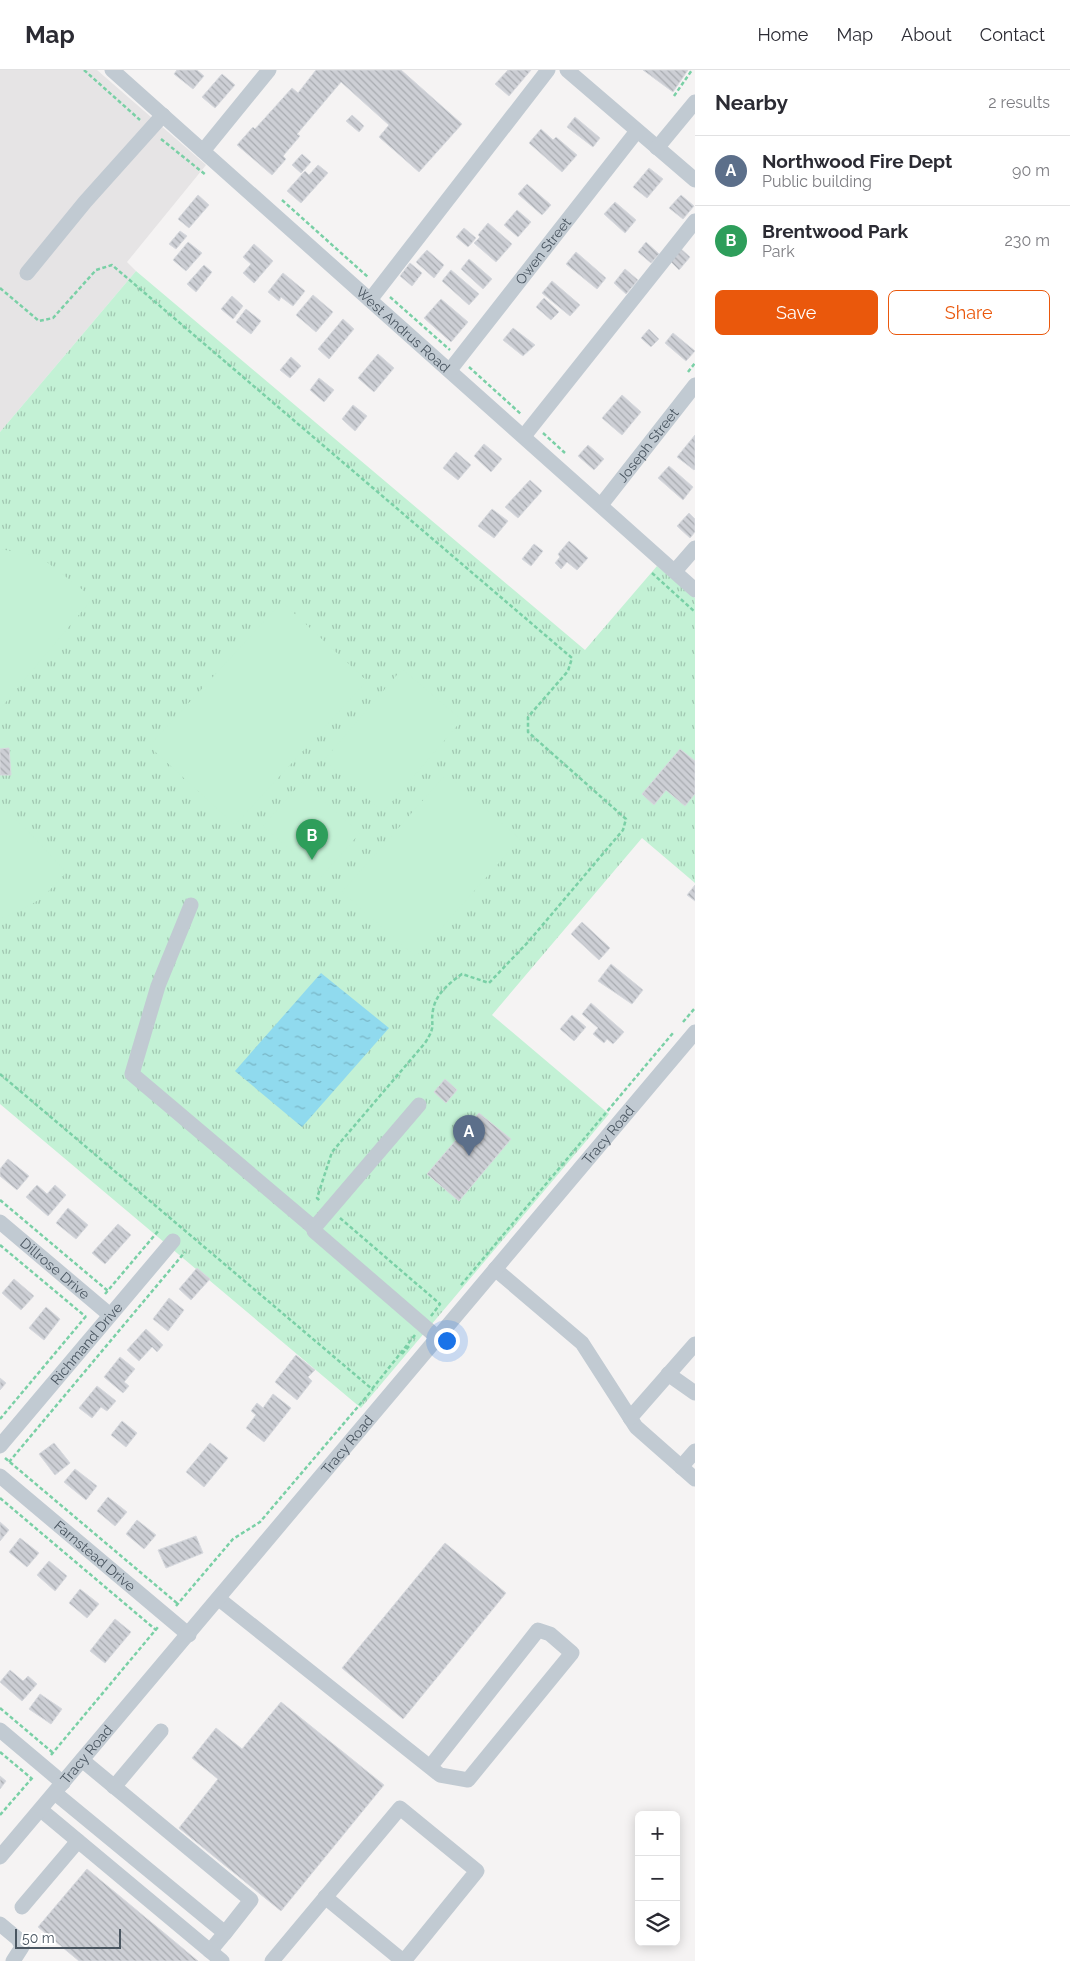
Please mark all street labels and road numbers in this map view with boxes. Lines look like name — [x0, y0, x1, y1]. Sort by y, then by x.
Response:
street label: Owen Street — [512, 214, 574, 288]
street label: West Andrus Road — [353, 284, 453, 376]
street label: Joseph Street — [614, 405, 682, 485]
street label: Tracy Road — [579, 1102, 637, 1168]
street label: Dillrose Drive — [17, 1235, 93, 1302]
street label: Richmand Drive — [47, 1299, 126, 1388]
street label: Tracy Road — [318, 1412, 377, 1477]
street label: Farnstead Drive — [51, 1517, 139, 1594]
street label: Tracy Road — [57, 1722, 116, 1787]

